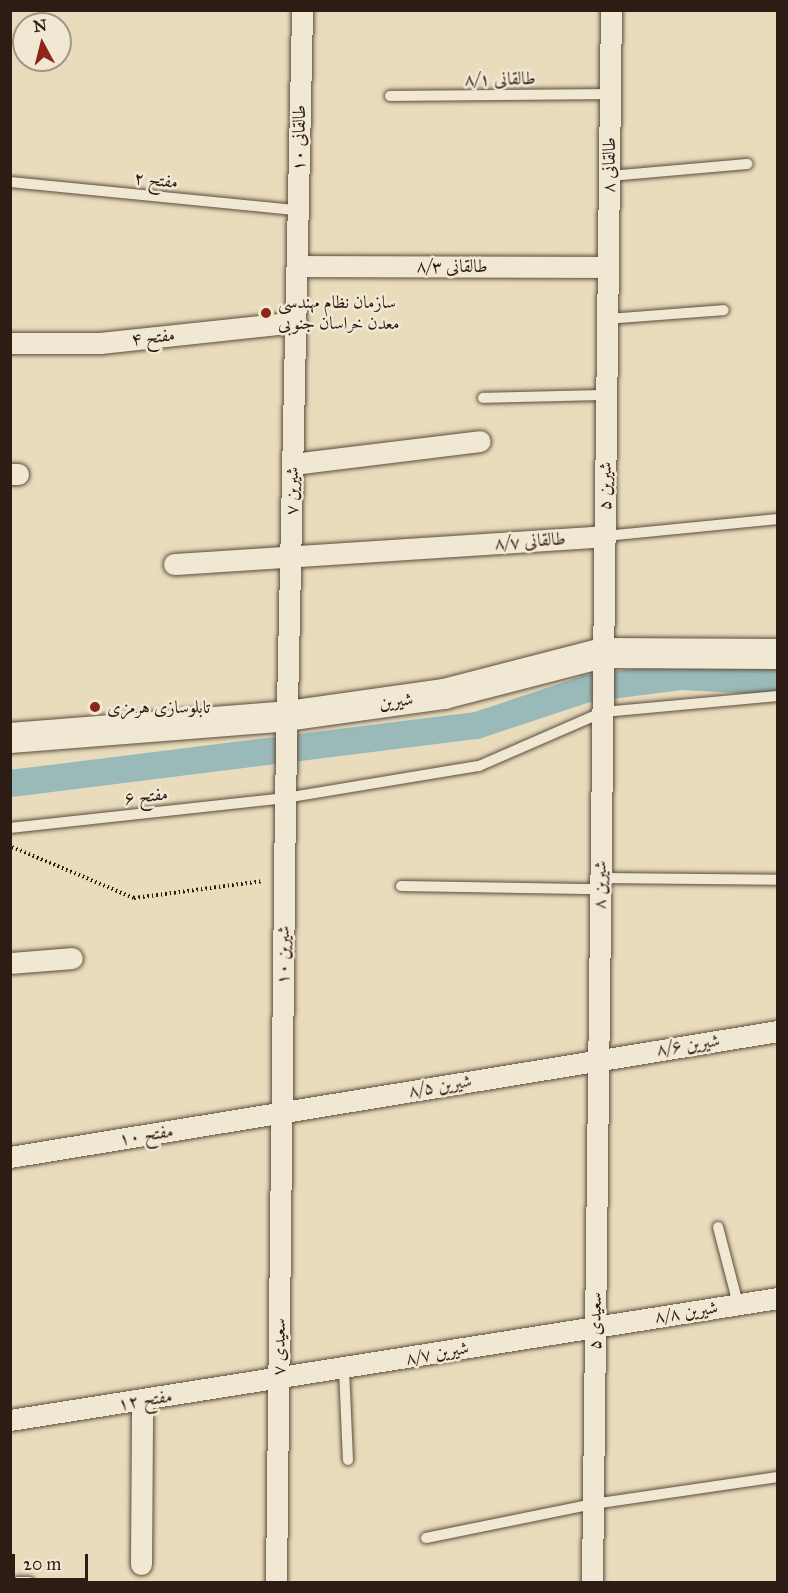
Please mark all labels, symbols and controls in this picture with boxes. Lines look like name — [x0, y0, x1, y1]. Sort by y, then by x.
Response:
north arrow — [12, 12, 72, 72]
text: N — [32, 15, 48, 36]
street label: طالقانی ۸/۱ — [464, 68, 536, 90]
street label: طالقانی ۱۰ — [288, 105, 310, 171]
street label: طالقانی ۸ — [598, 137, 620, 193]
street label: مفتح ۲ — [133, 167, 179, 193]
street label: طالقانی ۸/۳ — [416, 255, 488, 277]
place label: سازمان نظام مهندسی معدن خراسان جنوبی — [278, 292, 400, 334]
marker: سازمان نظام مهندسی معدن خراسان جنوبی — [259, 306, 273, 320]
street label: مفتح ۴ — [130, 324, 176, 350]
street label: شیرین ۵ — [594, 461, 616, 511]
street label: شیرین ۷ — [281, 466, 303, 516]
street label: طالقانی ۸/۷ — [494, 528, 566, 554]
street label: شیرین — [378, 688, 414, 714]
place label: تابلوسازی هرمزی — [107, 696, 210, 718]
marker: تابلوسازی هرمزی — [88, 700, 102, 714]
street label: مفتح ۶ — [123, 783, 169, 809]
street label: شیرین ۸ — [589, 860, 611, 910]
street label: شیرین ۱۰ — [272, 925, 294, 985]
street label: شیرین ۸/۶ — [655, 1029, 721, 1061]
street label: شیرین ۸/۵ — [407, 1070, 473, 1102]
street label: مفتح ۱۰ — [117, 1120, 175, 1150]
street label: سعیدی ۵ — [584, 1292, 606, 1350]
street label: شیرین ۸/۸ — [653, 1296, 719, 1328]
street label: سعیدی ۷ — [268, 1318, 290, 1376]
street label: شیرین ۸/۷ — [404, 1337, 470, 1369]
street label: مفتح ۱۲ — [116, 1385, 174, 1415]
scale bar — [15, 1542, 92, 1580]
text: 20 m — [23, 1553, 61, 1575]

